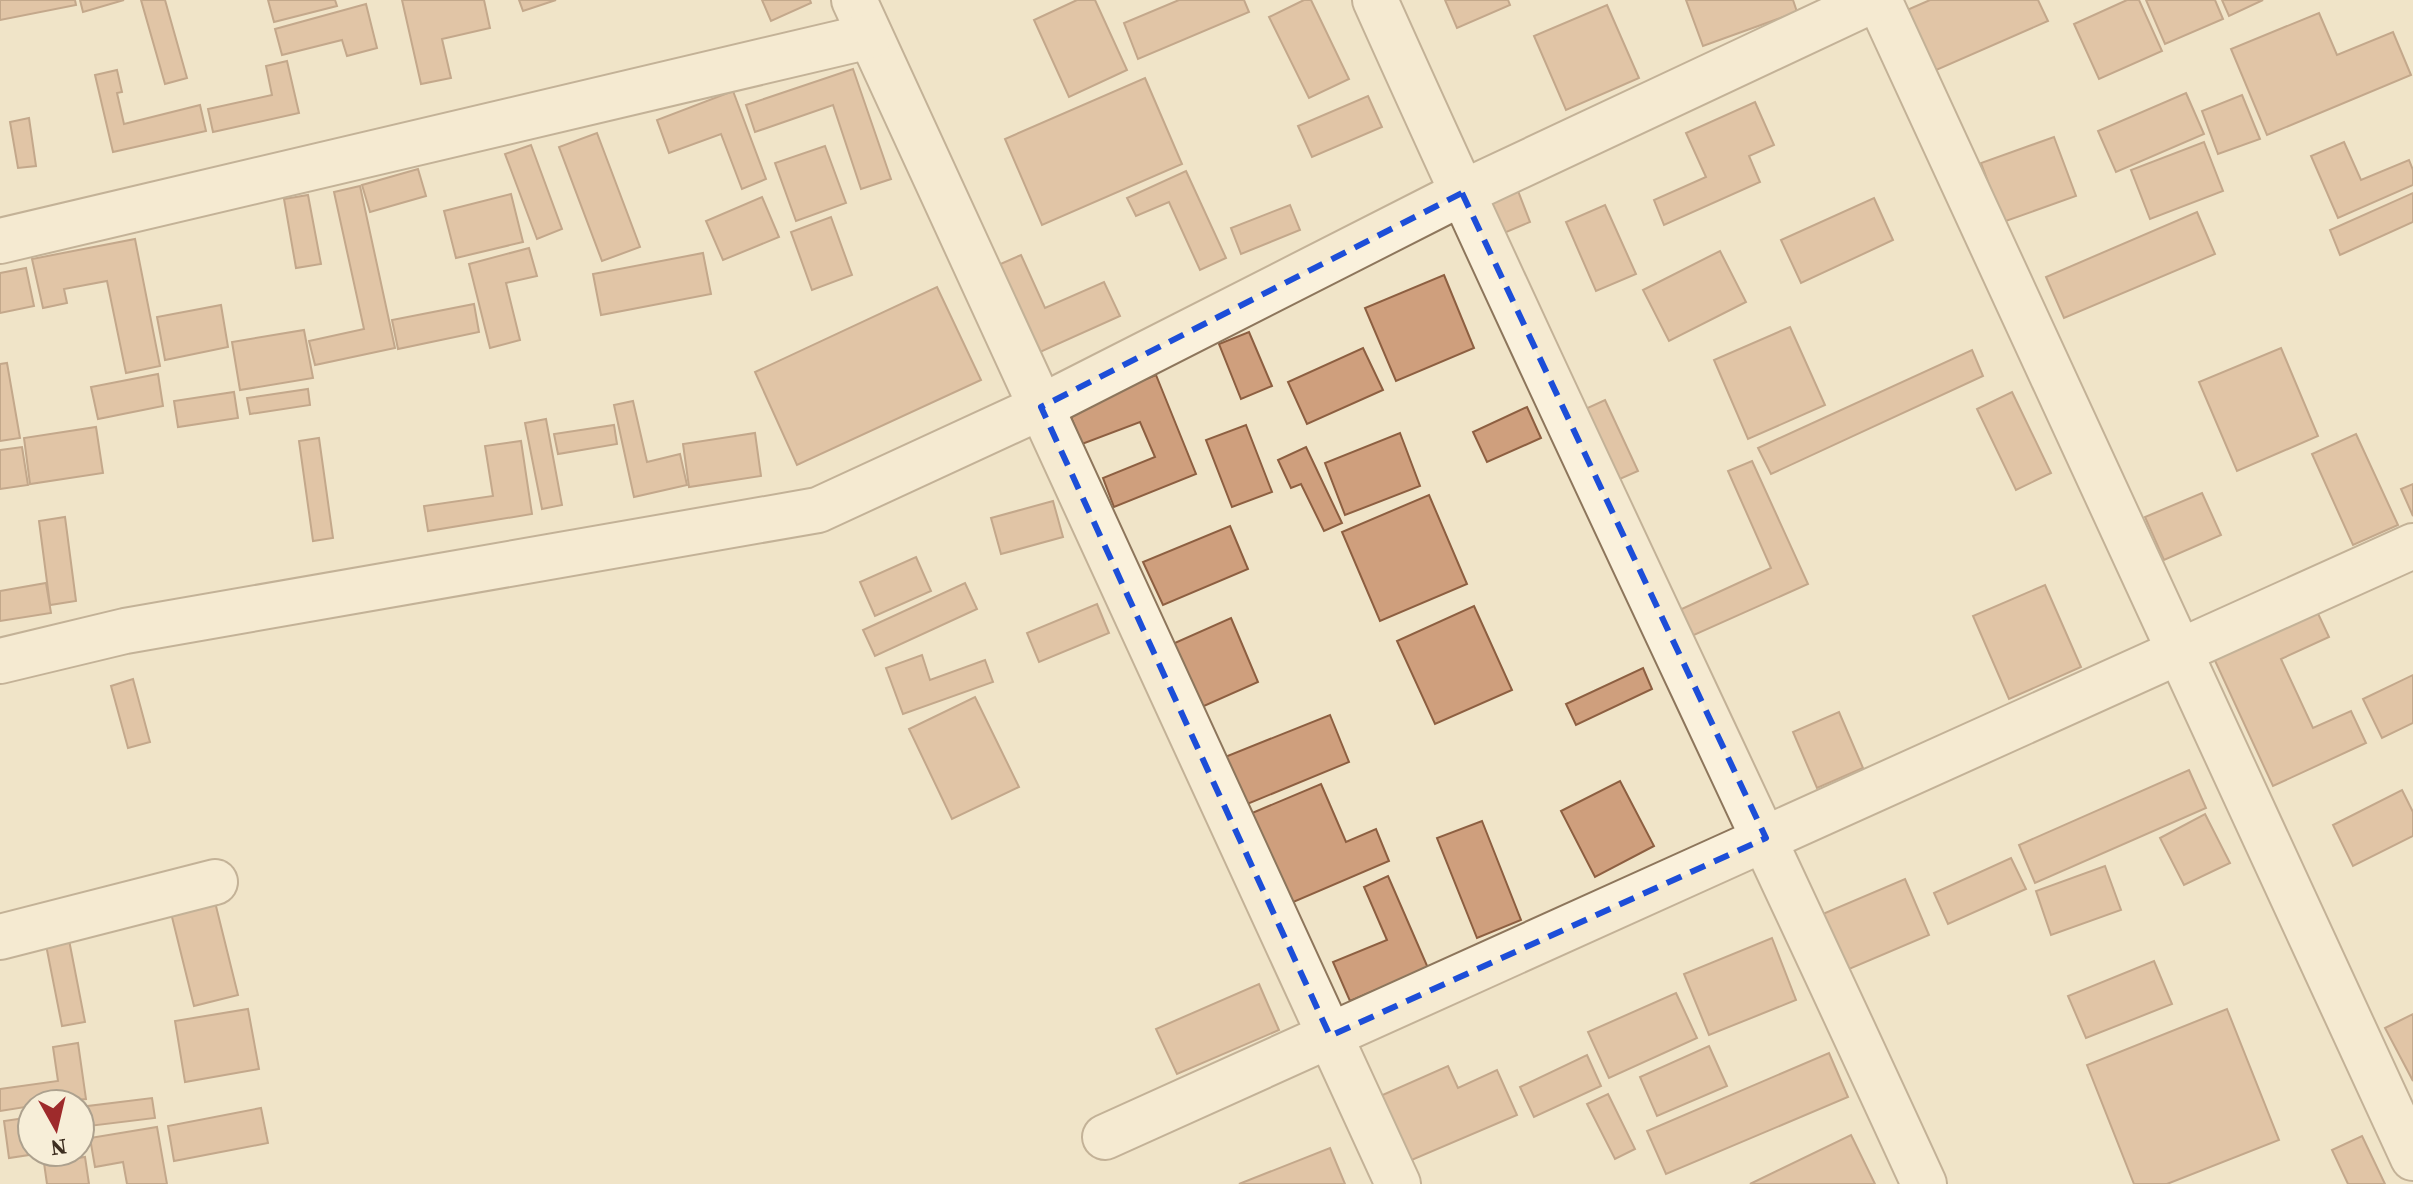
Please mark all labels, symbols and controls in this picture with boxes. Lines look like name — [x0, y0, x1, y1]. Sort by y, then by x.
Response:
north arrow — [16, 1088, 96, 1168]
text: N — [49, 1132, 69, 1164]

